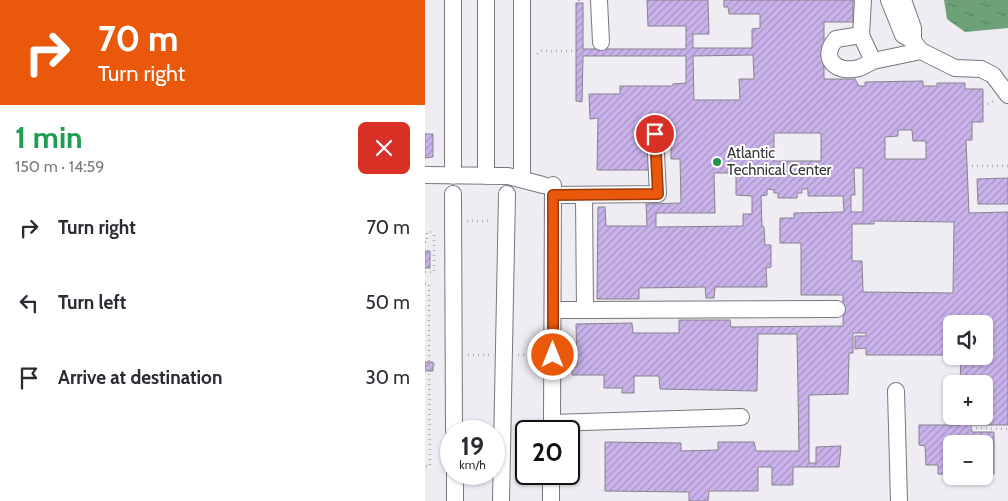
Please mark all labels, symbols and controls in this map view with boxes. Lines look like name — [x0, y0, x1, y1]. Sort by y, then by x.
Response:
text: 70 m — [98, 17, 179, 60]
icon: right — [15, 20, 80, 85]
text: Turn right — [98, 60, 185, 87]
pin — [634, 113, 676, 155]
text: 1 min — [15, 119, 83, 156]
icon: arrive — [641, 120, 669, 148]
button: close — [358, 122, 410, 174]
place label: Atlantic Technical Center — [727, 144, 832, 179]
marker: Atlantic Technical Center — [711, 156, 723, 168]
text: 150 m · 14:59 — [15, 157, 104, 176]
icon: right — [15, 214, 43, 242]
text: Turn right — [58, 216, 136, 239]
text: 70 m — [366, 216, 410, 239]
icon: left — [15, 289, 43, 317]
text: Turn left — [58, 291, 126, 314]
text: 50 m — [366, 291, 410, 314]
map controls — [943, 315, 993, 485]
button: sound — [943, 315, 993, 365]
position arrow — [526, 328, 578, 380]
icon: arrive — [15, 364, 43, 392]
text: Arrive at destination — [58, 366, 222, 389]
text: 30 m — [366, 366, 410, 389]
button: + — [943, 375, 993, 425]
speed limit sign: 20 — [515, 420, 580, 485]
text: 19 — [461, 431, 484, 461]
button: − — [943, 435, 993, 485]
text: km/h — [459, 457, 486, 472]

